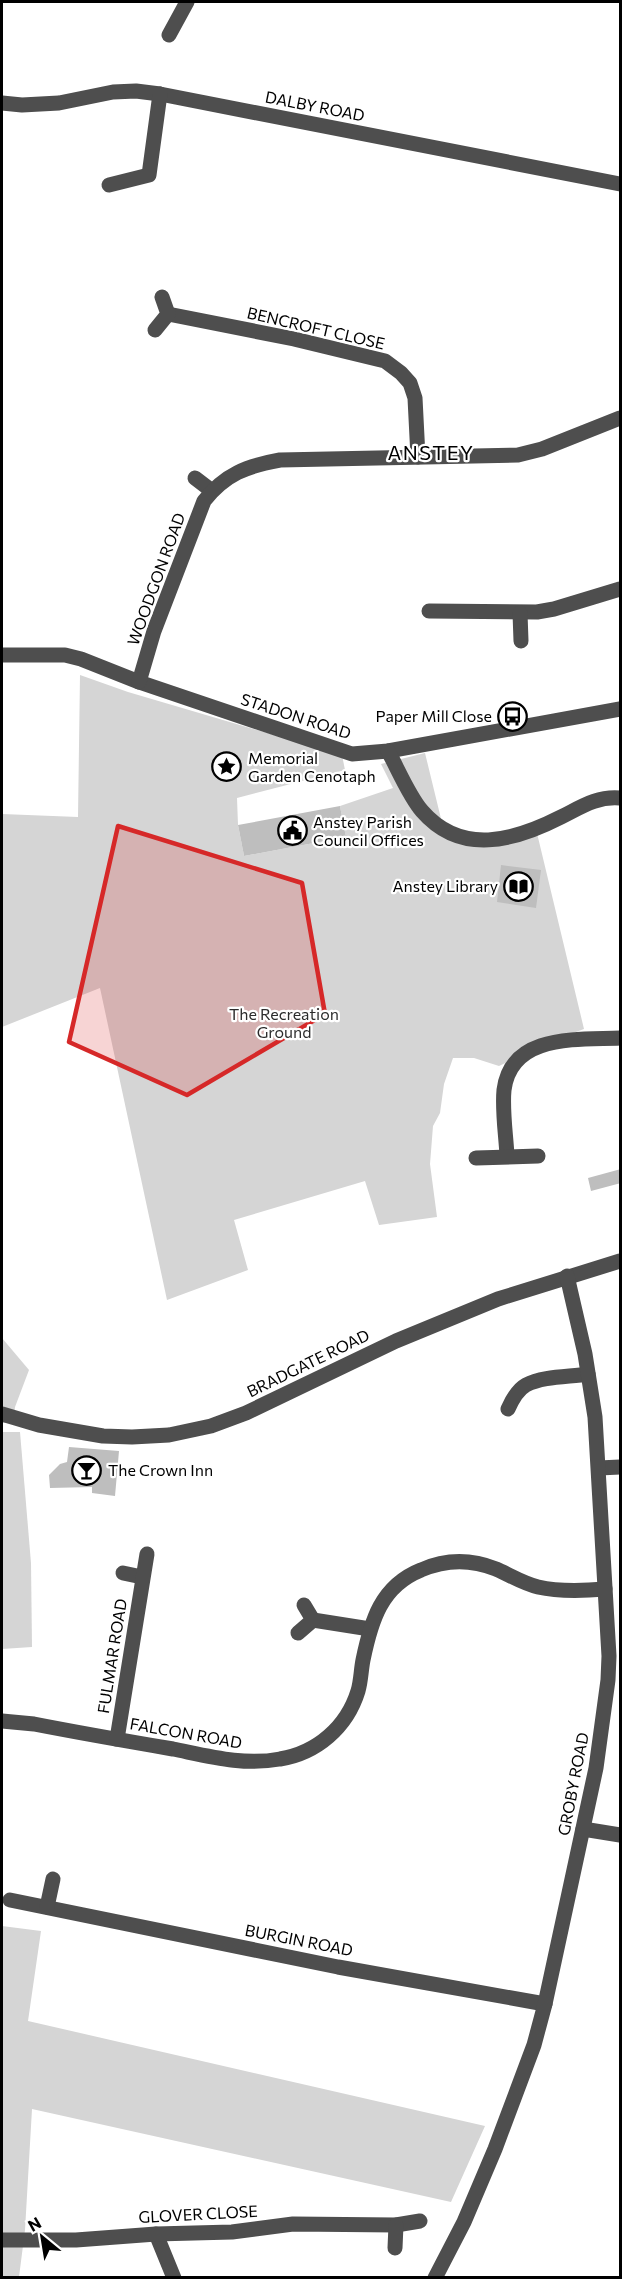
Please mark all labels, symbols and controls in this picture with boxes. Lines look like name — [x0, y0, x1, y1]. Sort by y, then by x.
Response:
street label: DALBY ROAD — [264, 87, 366, 124]
street label: BENCROFT CLOSE — [245, 302, 387, 353]
district label: ANSTEY — [387, 440, 475, 464]
street label: WOODGON ROAD — [123, 510, 188, 648]
street label: STADON ROAD — [239, 689, 354, 742]
bus stop icon: Paper Mill Close — [497, 700, 529, 732]
place label: Paper Mill Close — [375, 706, 492, 725]
place label: Memorial Garden Cenotaph — [248, 748, 376, 785]
place icon: Memorial Garden Cenotaph — [211, 751, 243, 783]
place label: Anstey Parish Council Offices — [313, 812, 424, 849]
public building icon: Anstey Parish Council Offices — [276, 815, 308, 847]
library icon: Anstey Library — [503, 870, 535, 902]
place label: Anstey Library — [393, 876, 498, 895]
park label: The Recreation Ground — [229, 1004, 339, 1041]
street label: BRADGATE ROAD — [243, 1325, 372, 1400]
bar icon: The Crown Inn — [71, 1454, 103, 1486]
place label: The Crown Inn — [108, 1460, 213, 1479]
street label: FULMAR ROAD — [93, 1597, 130, 1715]
street label: FALCON ROAD — [129, 1713, 244, 1752]
street label: GROBY ROAD — [553, 1731, 592, 1837]
street label: BURGIN ROAD — [243, 1920, 355, 1959]
street label: GLOVER CLOSE — [138, 2201, 258, 2226]
north arrow — [12, 2207, 72, 2267]
text: N — [24, 2212, 44, 2235]

